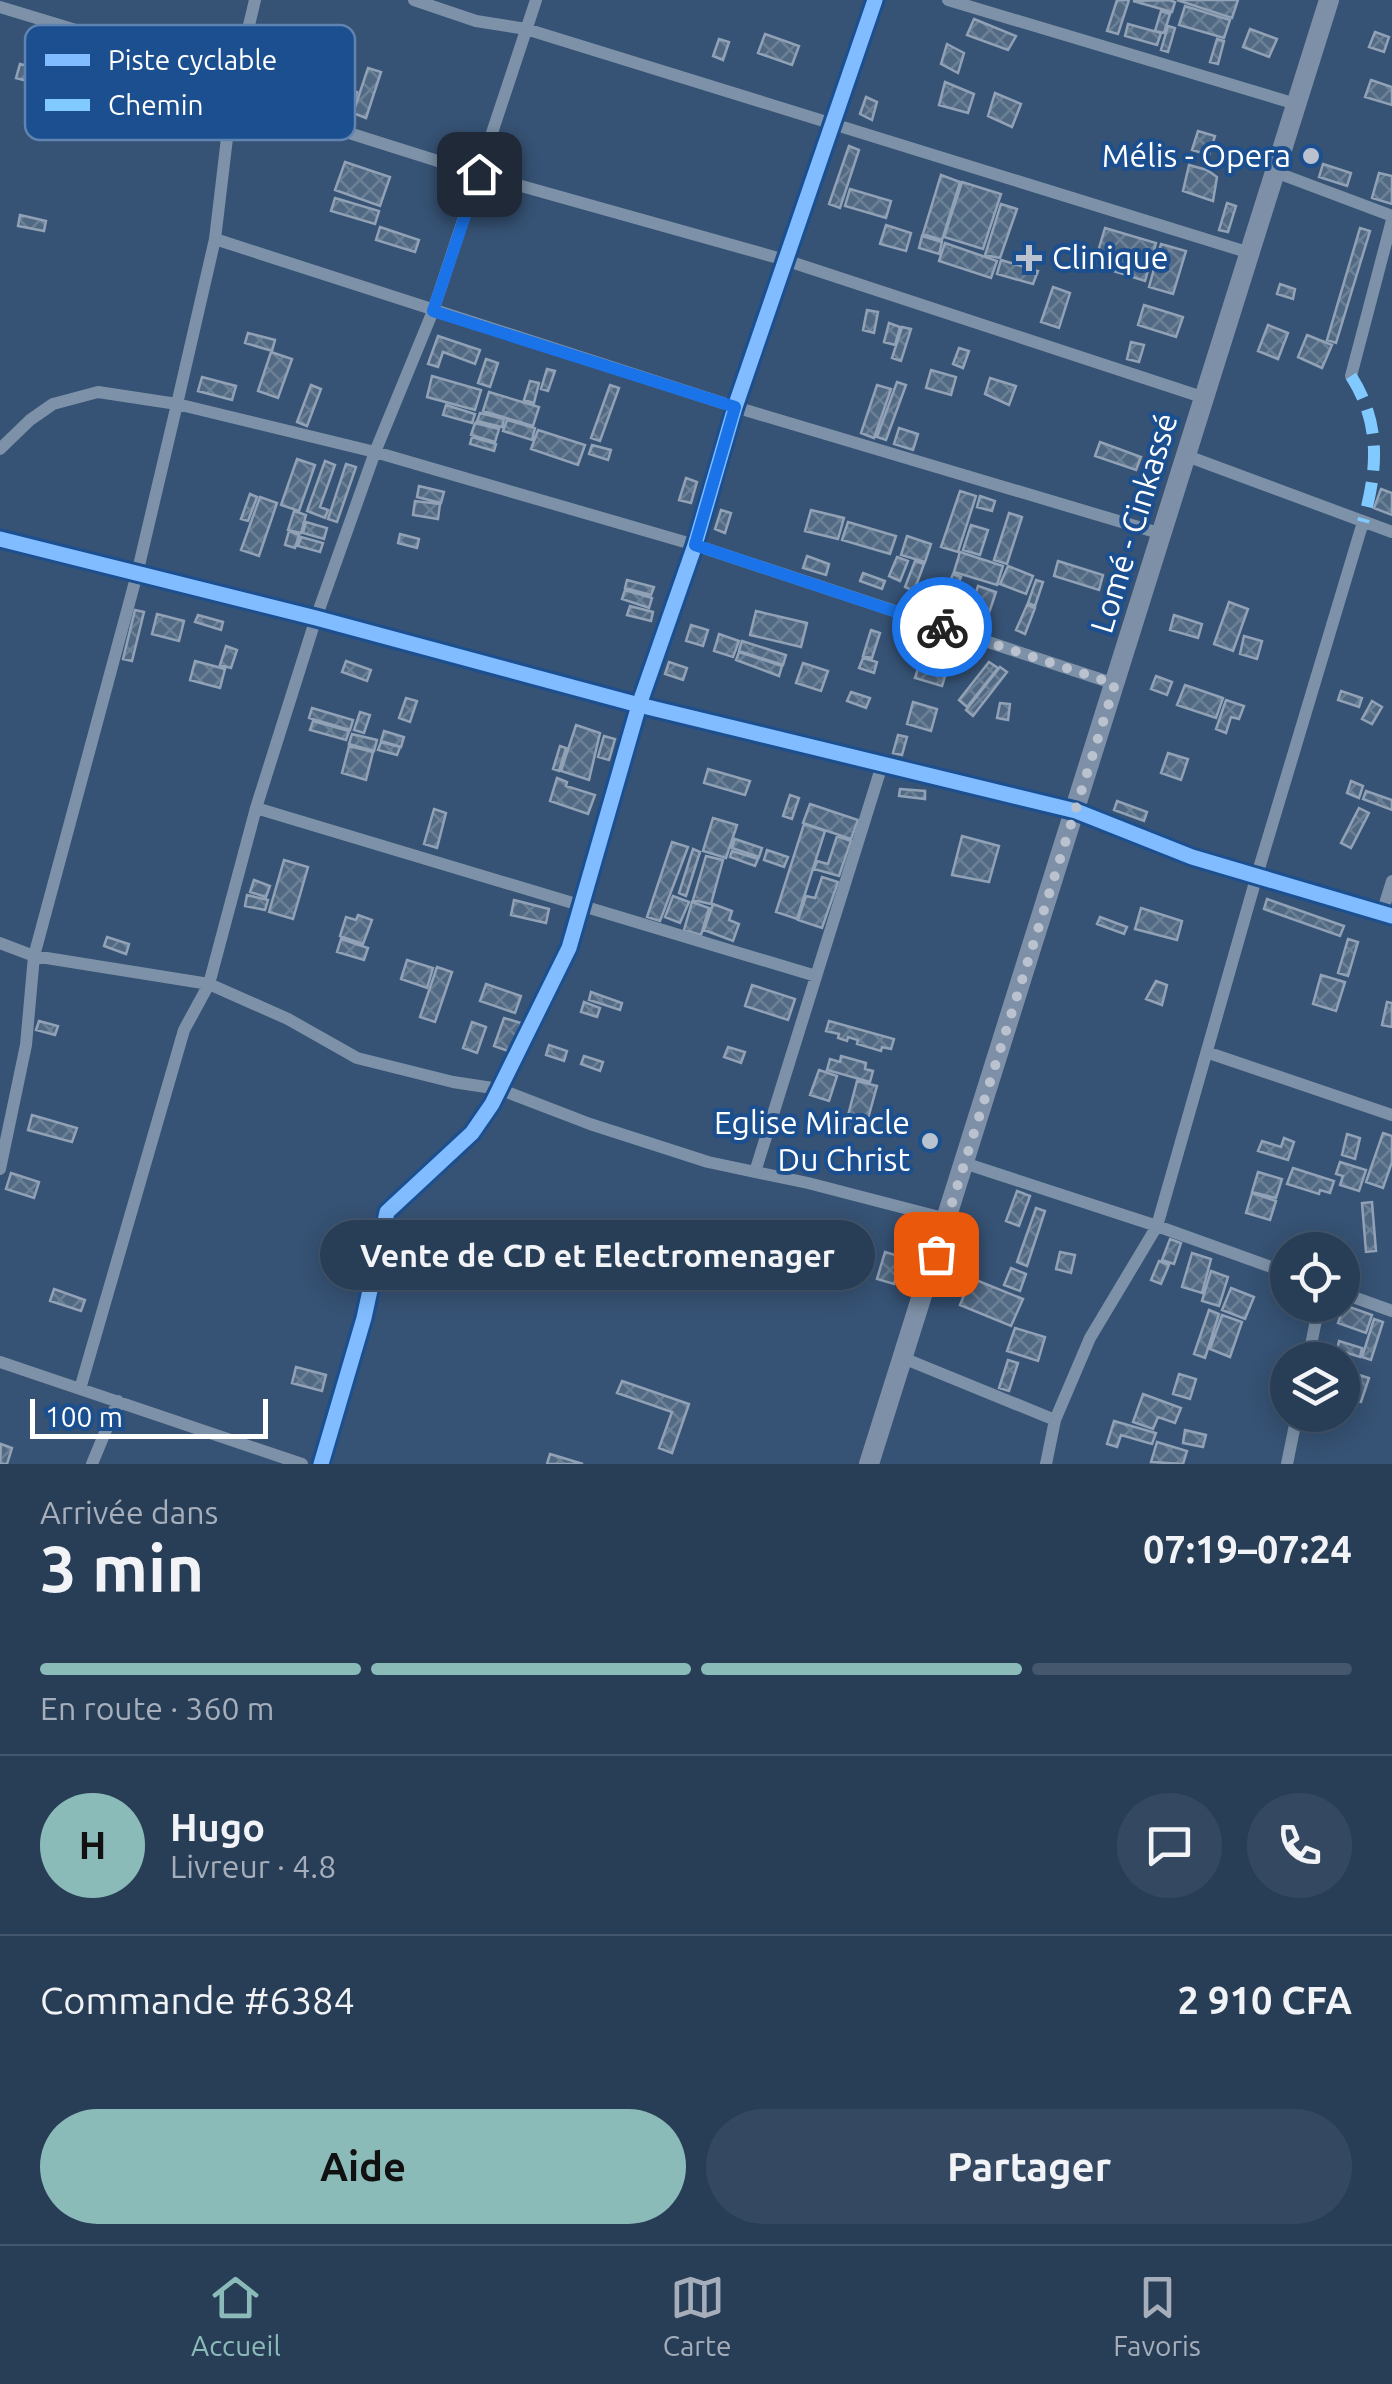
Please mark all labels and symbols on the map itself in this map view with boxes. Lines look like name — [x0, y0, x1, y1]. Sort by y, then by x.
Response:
legend — [25, 25, 355, 140]
text: Piste cyclable — [108, 44, 277, 75]
text: Chemin — [108, 89, 204, 120]
pin — [437, 132, 522, 217]
place label: Mélis - Opera — [1102, 137, 1291, 173]
marker: Mélis - Opera — [1300, 145, 1322, 167]
place label: Clinique — [1052, 239, 1168, 275]
marker: Clinique — [1016, 245, 1042, 271]
street label: Lomé - Cinkassé — [1083, 408, 1184, 637]
courier — [892, 577, 992, 677]
place label: Eglise Miracle Du Christ — [714, 1104, 910, 1177]
marker: Eglise Miracle Du Christ — [919, 1130, 941, 1152]
pin — [894, 1212, 979, 1297]
callout: Vente de CD et Electromenager — [321, 1219, 876, 1289]
scale bar — [30, 1394, 268, 1438]

